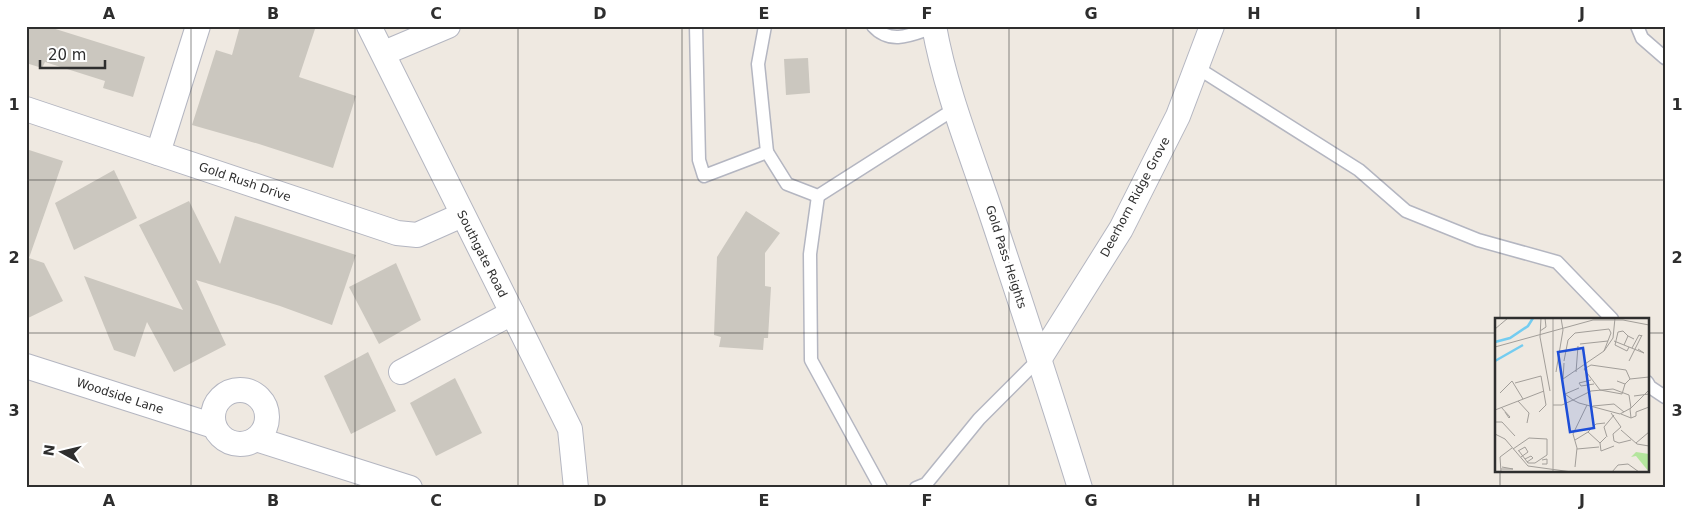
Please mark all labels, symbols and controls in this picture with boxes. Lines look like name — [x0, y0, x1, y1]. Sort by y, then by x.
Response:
text: A — [103, 4, 116, 23]
text: B — [267, 4, 279, 23]
text: C — [430, 4, 442, 23]
text: D — [593, 4, 607, 23]
text: E — [759, 4, 769, 23]
text: F — [922, 4, 932, 23]
text: G — [1084, 4, 1098, 23]
text: H — [1247, 4, 1261, 23]
text: I — [1415, 4, 1421, 23]
text: J — [1578, 4, 1585, 23]
scale bar — [40, 38, 105, 70]
text: 20 m — [48, 46, 86, 64]
text: 1 — [8, 95, 20, 114]
text: 1 — [1671, 95, 1683, 114]
street label: Deerhorn Ridge Grove — [1097, 135, 1173, 259]
street label: Gold Rush Drive — [197, 160, 293, 204]
street label: Gold Pass Heights — [983, 204, 1029, 310]
street label: Southgate Road — [454, 208, 510, 300]
text: 2 — [8, 248, 20, 267]
text: 2 — [1671, 248, 1683, 267]
inset map — [1495, 318, 1648, 472]
street label: Woodside Lane — [75, 375, 165, 417]
text: 3 — [8, 401, 20, 420]
text: 3 — [1671, 401, 1683, 420]
north arrow — [38, 426, 88, 476]
text: N — [40, 443, 58, 457]
text: A — [103, 491, 116, 510]
text: B — [267, 491, 279, 510]
text: C — [430, 491, 442, 510]
text: D — [593, 491, 607, 510]
text: E — [759, 491, 769, 510]
text: F — [922, 491, 932, 510]
text: G — [1084, 491, 1098, 510]
text: H — [1247, 491, 1261, 510]
text: I — [1415, 491, 1421, 510]
text: J — [1578, 491, 1585, 510]

